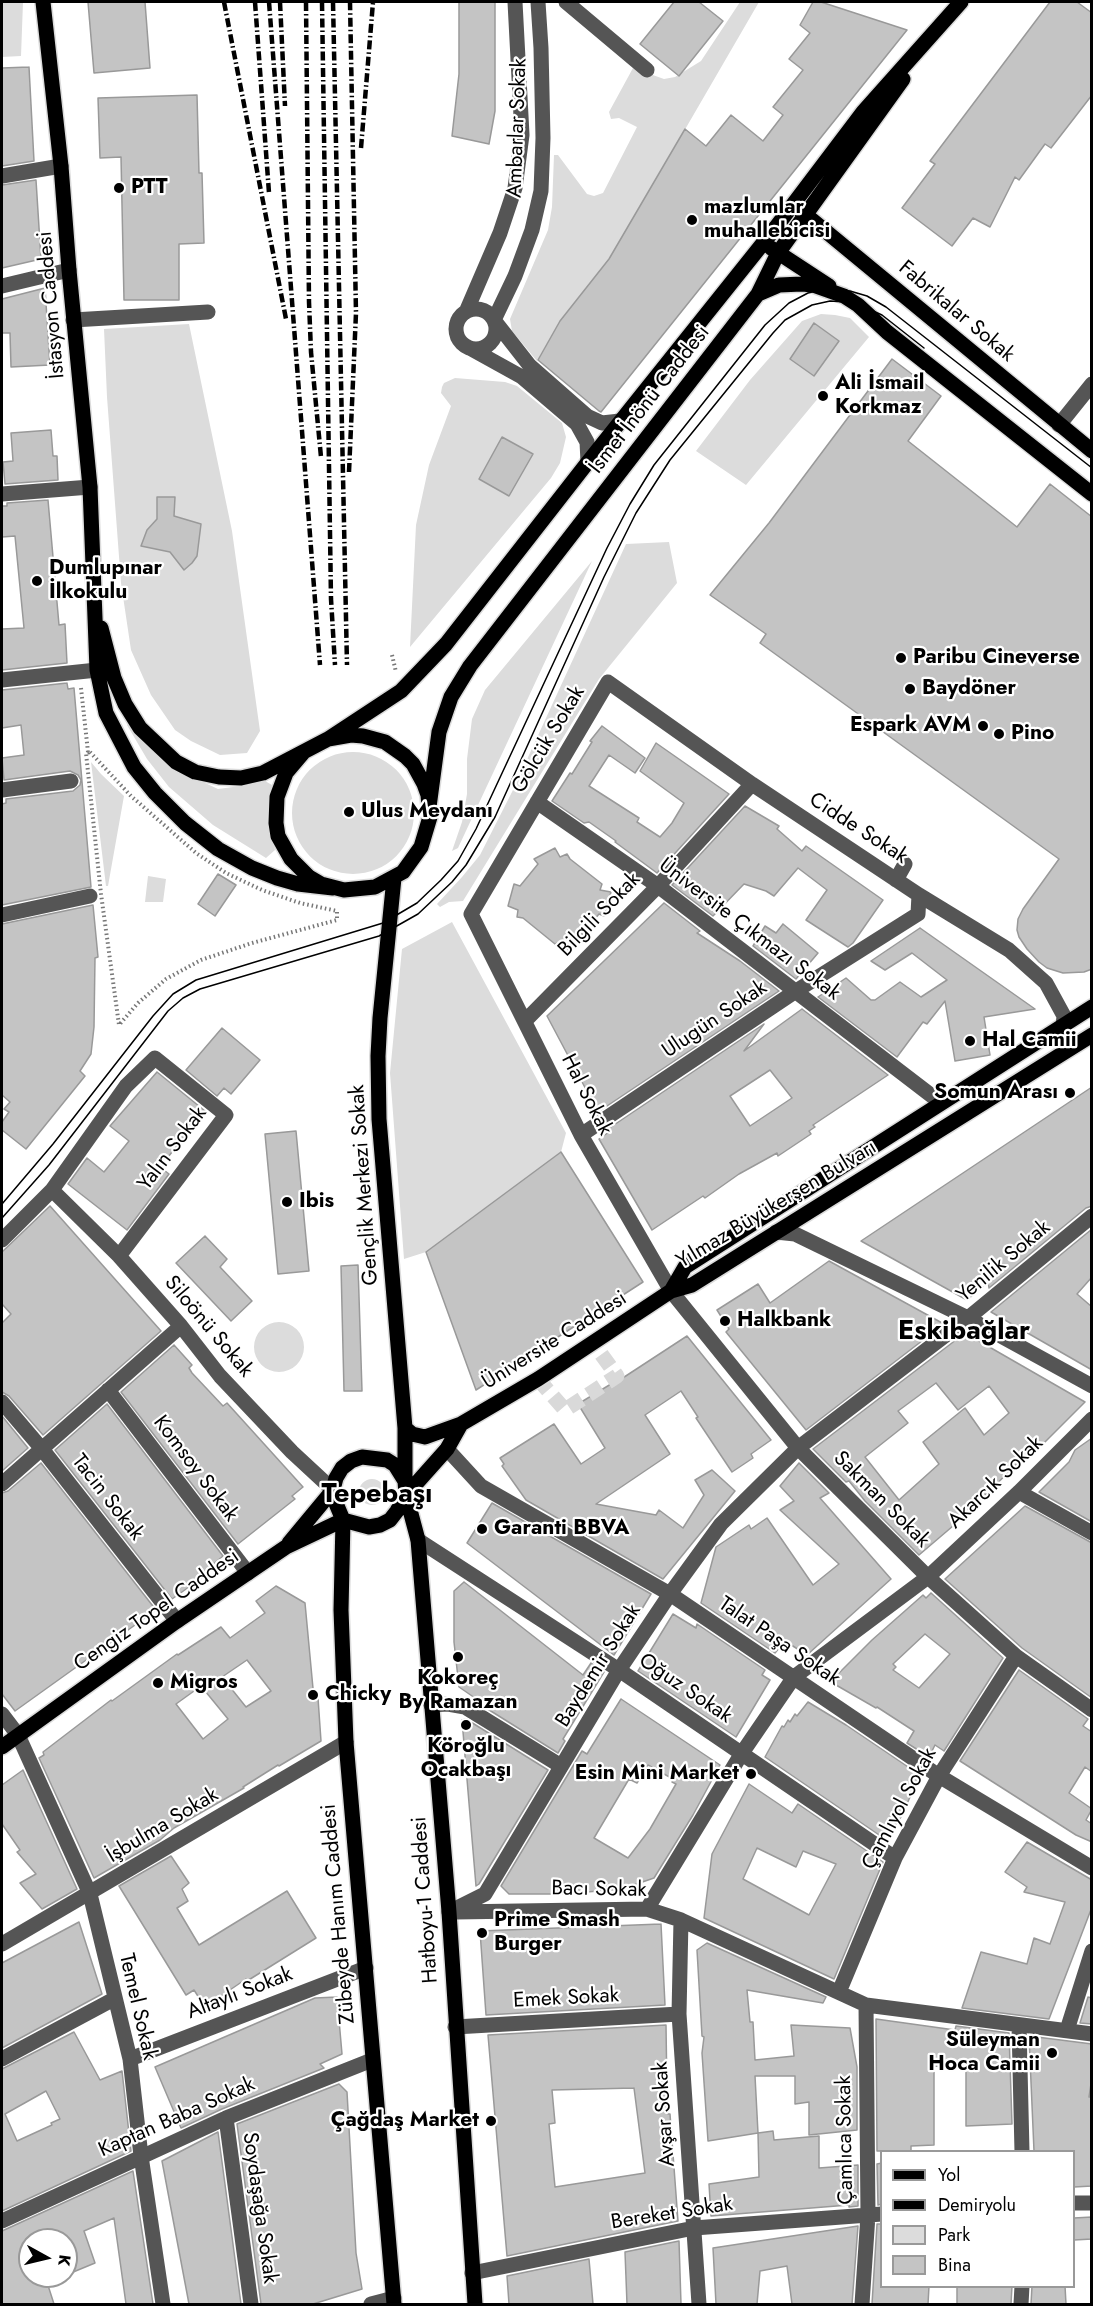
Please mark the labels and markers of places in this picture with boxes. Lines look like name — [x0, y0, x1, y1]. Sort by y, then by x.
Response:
place label: PTT — [131, 175, 168, 201]
marker: PTT — [112, 181, 126, 195]
place label: mazlumlar muhallebicisi — [704, 195, 830, 245]
marker: mazlumlar muhallebicisi — [685, 213, 699, 227]
place label: Ali İsmail Korkmaz — [835, 371, 925, 421]
marker: Ali İsmail Korkmaz — [816, 389, 830, 403]
place label: Dumlupınar İlkokulu — [49, 556, 162, 606]
marker: Dumlupınar İlkokulu — [30, 574, 44, 588]
place label: Paribu Cineverse — [913, 645, 1080, 671]
marker: Paribu Cineverse — [894, 651, 908, 665]
place label: Baydöner — [922, 676, 1016, 702]
marker: Baydöner — [903, 682, 917, 696]
place label: Espark AVM — [850, 713, 971, 739]
marker: Espark AVM — [976, 719, 990, 733]
place label: Pino — [1011, 721, 1054, 747]
marker: Pino — [992, 727, 1006, 741]
place label: Ulus Meydanı — [361, 799, 493, 825]
marker: Ulus Meydanı — [342, 805, 356, 819]
place label: Hal Camii — [982, 1028, 1077, 1054]
marker: Hal Camii — [963, 1034, 977, 1048]
place label: Somun Arası — [934, 1080, 1058, 1106]
marker: Somun Arası — [1063, 1086, 1077, 1100]
place label: Ibis — [299, 1189, 334, 1215]
marker: Ibis — [280, 1195, 294, 1209]
place label: Halkbank — [737, 1308, 831, 1334]
marker: Halkbank — [718, 1314, 732, 1328]
place label: Garanti BBVA — [494, 1516, 630, 1542]
marker: Garanti BBVA — [475, 1522, 489, 1536]
marker: Kokoreç By Ramazan — [451, 1650, 465, 1664]
place label: Kokoreç By Ramazan — [399, 1666, 517, 1716]
place label: Migros — [170, 1670, 238, 1696]
marker: Migros — [151, 1676, 165, 1690]
place label: Chicky — [325, 1682, 391, 1708]
marker: Chicky — [306, 1688, 320, 1702]
marker: Köroğlu Ocakbaşı — [459, 1718, 473, 1732]
place label: Köroğlu Ocakbaşı — [421, 1734, 511, 1784]
place label: Esin Mini Market — [575, 1761, 739, 1787]
marker: Esin Mini Market — [744, 1767, 758, 1781]
place label: Prime Smash Burger — [494, 1908, 620, 1958]
marker: Prime Smash Burger — [475, 1926, 489, 1940]
place label: Süleyman Hoca Camii — [928, 2028, 1040, 2078]
marker: Süleyman Hoca Camii — [1045, 2046, 1059, 2060]
place label: Çağdaş Market — [331, 2108, 479, 2134]
marker: Çağdaş Market — [484, 2114, 498, 2128]

